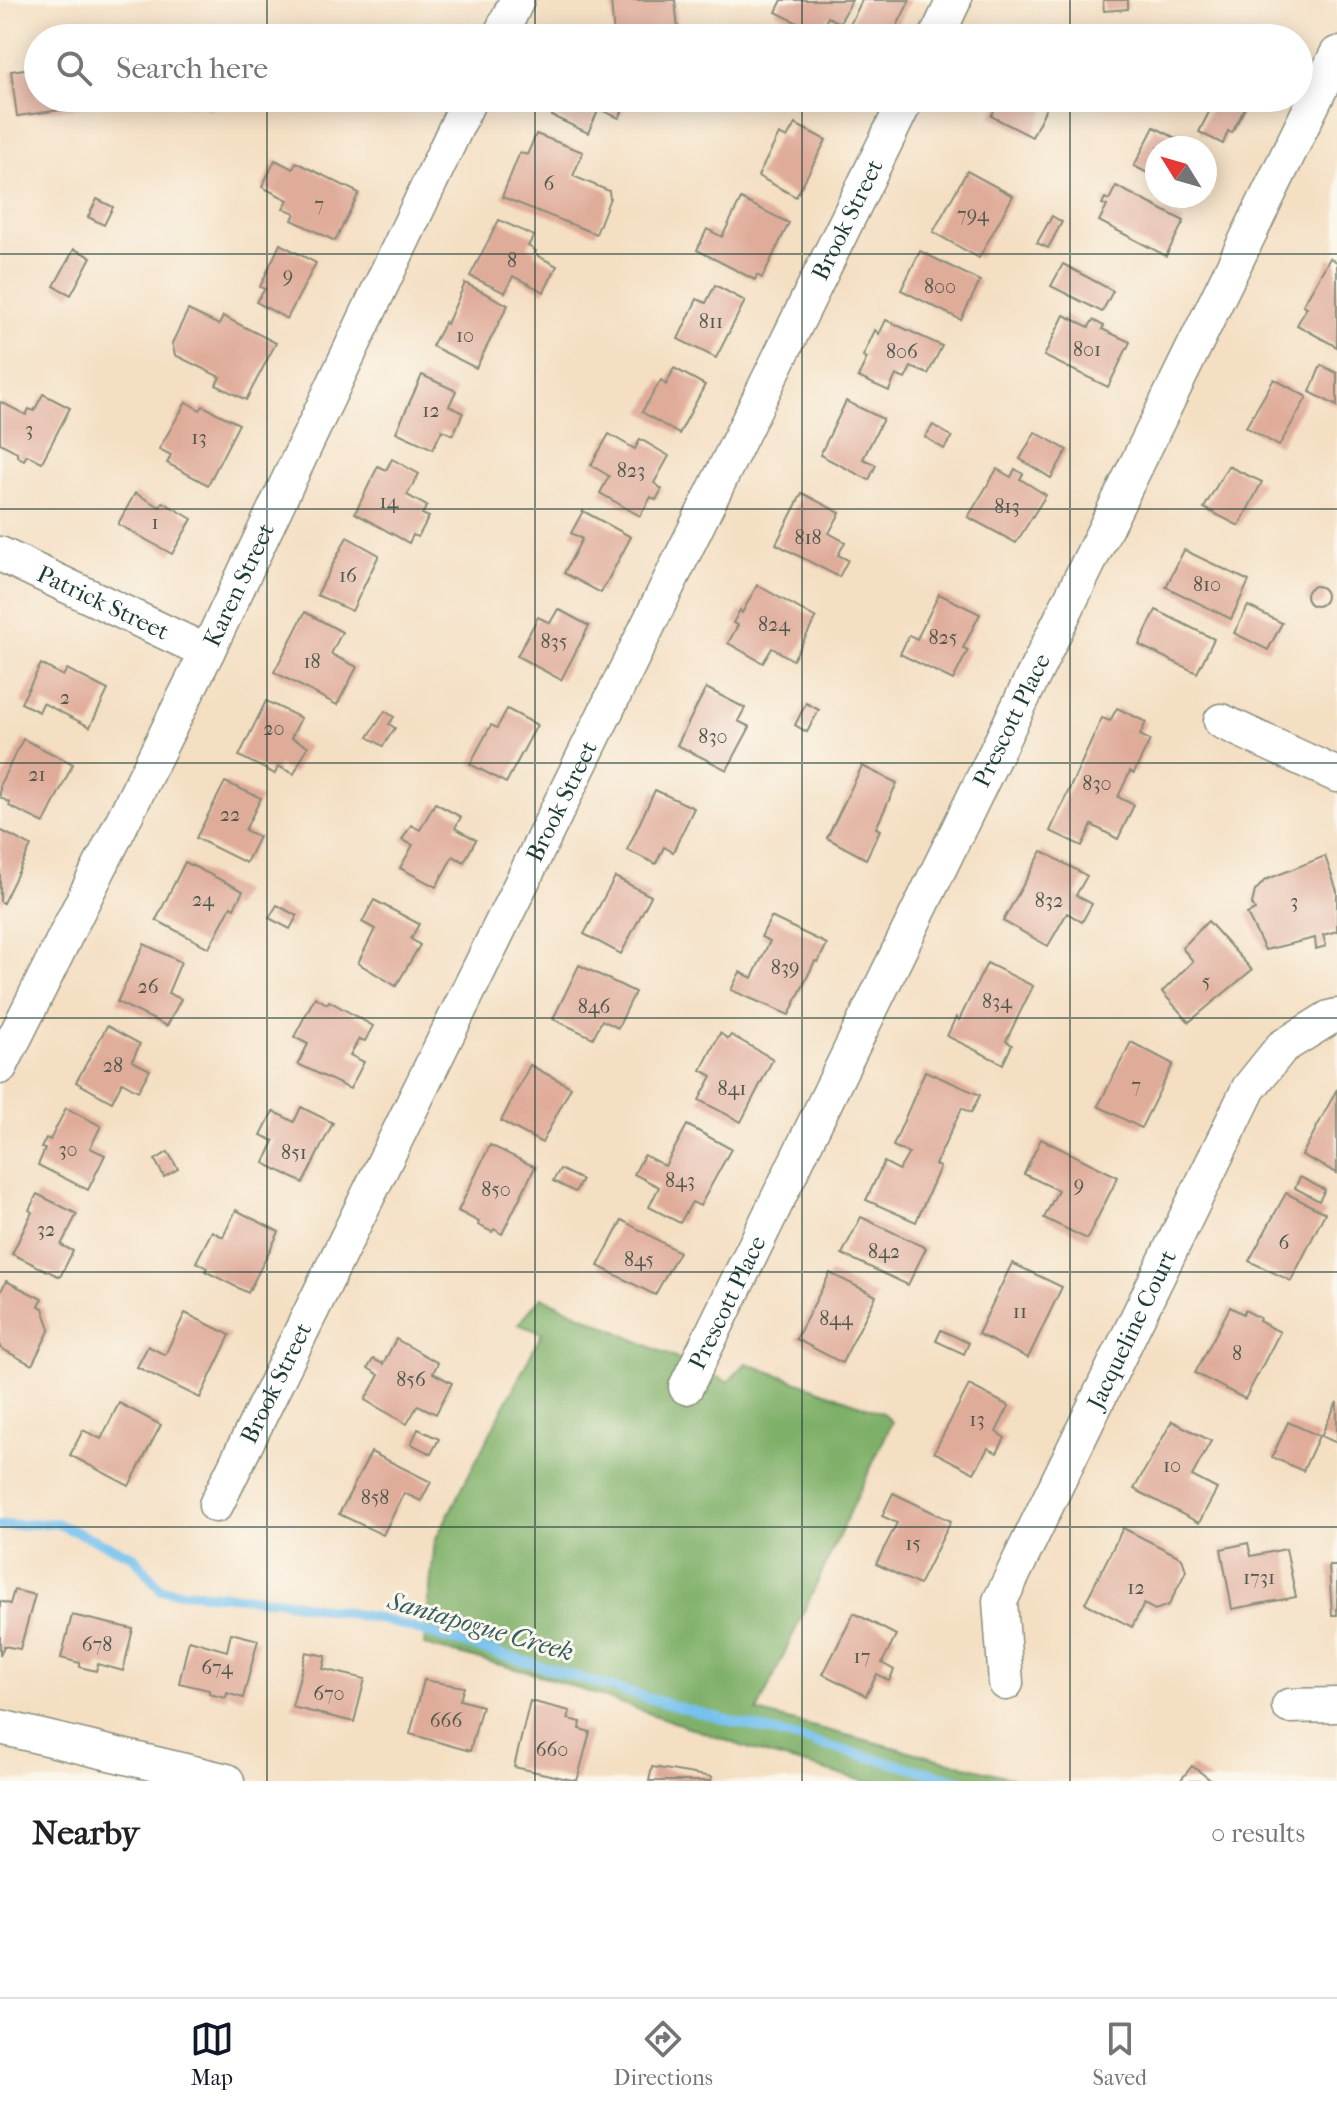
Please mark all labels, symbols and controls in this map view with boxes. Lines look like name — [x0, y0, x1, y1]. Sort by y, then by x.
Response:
search box — [24, 24, 1313, 112]
icon: search — [52, 46, 96, 90]
text: Search here — [116, 51, 268, 86]
north arrow — [1145, 136, 1217, 208]
street label: Brook Street — [806, 154, 889, 285]
house number: 6 — [544, 172, 555, 195]
house number: 7 — [314, 193, 324, 216]
house number: 794 — [957, 203, 990, 226]
house number: 8 — [507, 249, 517, 272]
house number: 9 — [283, 264, 293, 287]
house number: 800 — [924, 275, 956, 298]
house number: 811 — [699, 310, 723, 333]
house number: 10 — [456, 324, 474, 347]
house number: 801 — [1073, 338, 1101, 361]
house number: 806 — [886, 340, 918, 363]
house number: 12 — [422, 399, 440, 422]
house number: 3 — [25, 418, 33, 441]
house number: 13 — [191, 426, 207, 449]
house number: 823 — [617, 459, 645, 482]
house number: 14 — [380, 490, 400, 513]
house number: 813 — [994, 495, 1020, 518]
house number: 1 — [151, 511, 159, 534]
street label: Karen Street — [198, 518, 280, 651]
house number: 818 — [794, 526, 822, 549]
street label: Patrick Street — [33, 560, 174, 646]
house number: 16 — [339, 564, 357, 587]
house number: 810 — [1193, 573, 1221, 596]
house number: 824 — [758, 613, 791, 636]
house number: 825 — [929, 626, 957, 649]
house number: 835 — [541, 630, 567, 653]
street label: Prescott Place — [967, 649, 1056, 792]
house number: 18 — [303, 650, 321, 673]
house number: 2 — [60, 686, 70, 709]
house number: 20 — [263, 717, 285, 740]
house number: 830 — [698, 725, 728, 748]
street label: Brook Street — [520, 736, 603, 866]
house number: 21 — [28, 763, 46, 786]
house number: 830 — [1082, 772, 1112, 795]
house number: 22 — [220, 803, 240, 826]
house number: 24 — [192, 888, 215, 911]
house number: 832 — [1035, 889, 1063, 912]
house number: 3 — [1290, 890, 1298, 913]
house number: 839 — [771, 956, 799, 979]
house number: 5 — [1202, 970, 1210, 993]
house number: 26 — [137, 975, 159, 998]
house number: 834 — [982, 990, 1013, 1013]
house number: 846 — [578, 995, 610, 1018]
house number: 28 — [103, 1054, 123, 1077]
house number: 7 — [1131, 1074, 1141, 1097]
house number: 841 — [718, 1077, 746, 1100]
house number: 30 — [58, 1138, 78, 1161]
house number: 851 — [281, 1141, 307, 1164]
house number: 843 — [665, 1169, 695, 1192]
house number: 9 — [1074, 1173, 1084, 1196]
house number: 850 — [481, 1178, 511, 1201]
house number: 32 — [37, 1218, 55, 1241]
street label: Prescott Place — [683, 1231, 772, 1374]
house number: 6 — [1279, 1231, 1290, 1254]
house number: 842 — [868, 1240, 900, 1263]
street label: Jacqueline Court — [1081, 1245, 1182, 1415]
house number: 845 — [624, 1248, 654, 1271]
house number: 11 — [1013, 1300, 1027, 1323]
house number: 844 — [819, 1307, 854, 1330]
street label: Brook Street — [235, 1318, 318, 1448]
house number: 8 — [1232, 1342, 1242, 1365]
house number: 856 — [396, 1368, 426, 1391]
house number: 13 — [969, 1408, 985, 1431]
house number: 10 — [1163, 1454, 1181, 1477]
house number: 858 — [361, 1486, 389, 1509]
house number: 15 — [905, 1532, 921, 1555]
house number: 1731 — [1243, 1566, 1275, 1589]
house number: 12 — [1127, 1576, 1145, 1599]
water label: Santapogue Creek — [383, 1585, 577, 1668]
house number: 678 — [82, 1633, 112, 1656]
house number: 17 — [854, 1645, 871, 1668]
house number: 674 — [201, 1656, 234, 1679]
house number: 670 — [313, 1682, 345, 1705]
house number: 666 — [430, 1709, 462, 1732]
house number: 660 — [536, 1738, 568, 1761]
text: Nearby — [32, 1813, 139, 1853]
text: 0 results — [1211, 1818, 1305, 1849]
tab: Map — [190, 2017, 234, 2091]
tab: Directions — [614, 2017, 713, 2091]
tab: Saved — [1093, 2017, 1147, 2091]

